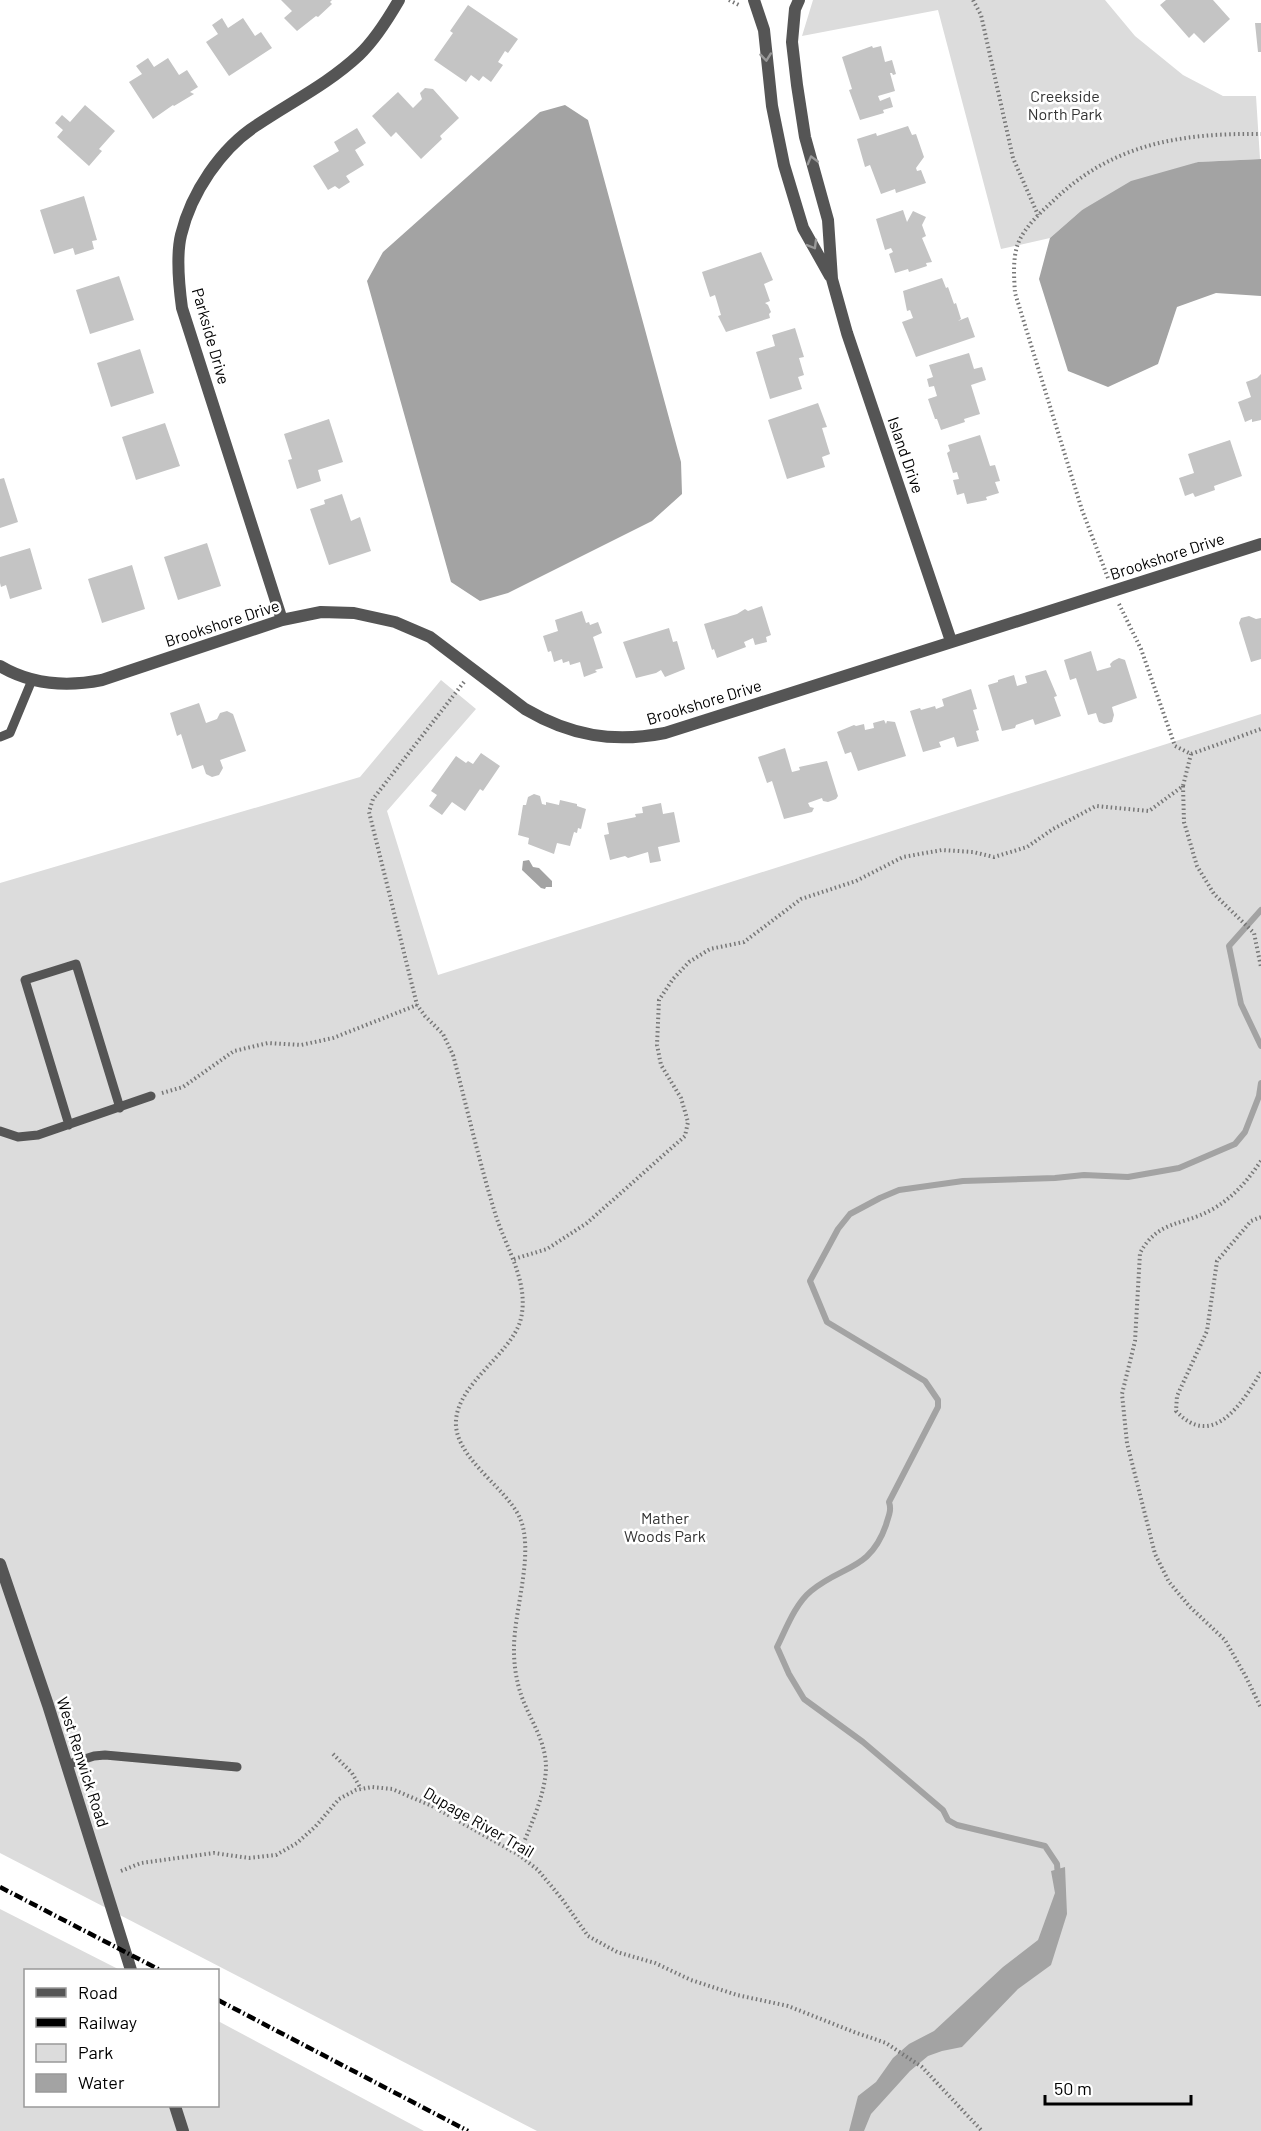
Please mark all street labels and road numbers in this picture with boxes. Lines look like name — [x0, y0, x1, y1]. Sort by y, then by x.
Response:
street label: Parkside Drive — [189, 286, 234, 386]
street label: Island Drive — [885, 414, 928, 496]
street label: Brookshore Drive — [1107, 528, 1226, 583]
street label: Brookshore Drive — [162, 595, 281, 650]
street label: Brookshore Drive — [644, 675, 764, 728]
street label: West Renwick Road — [53, 1694, 113, 1829]
street label: Dupage River Trail — [421, 1782, 538, 1861]

